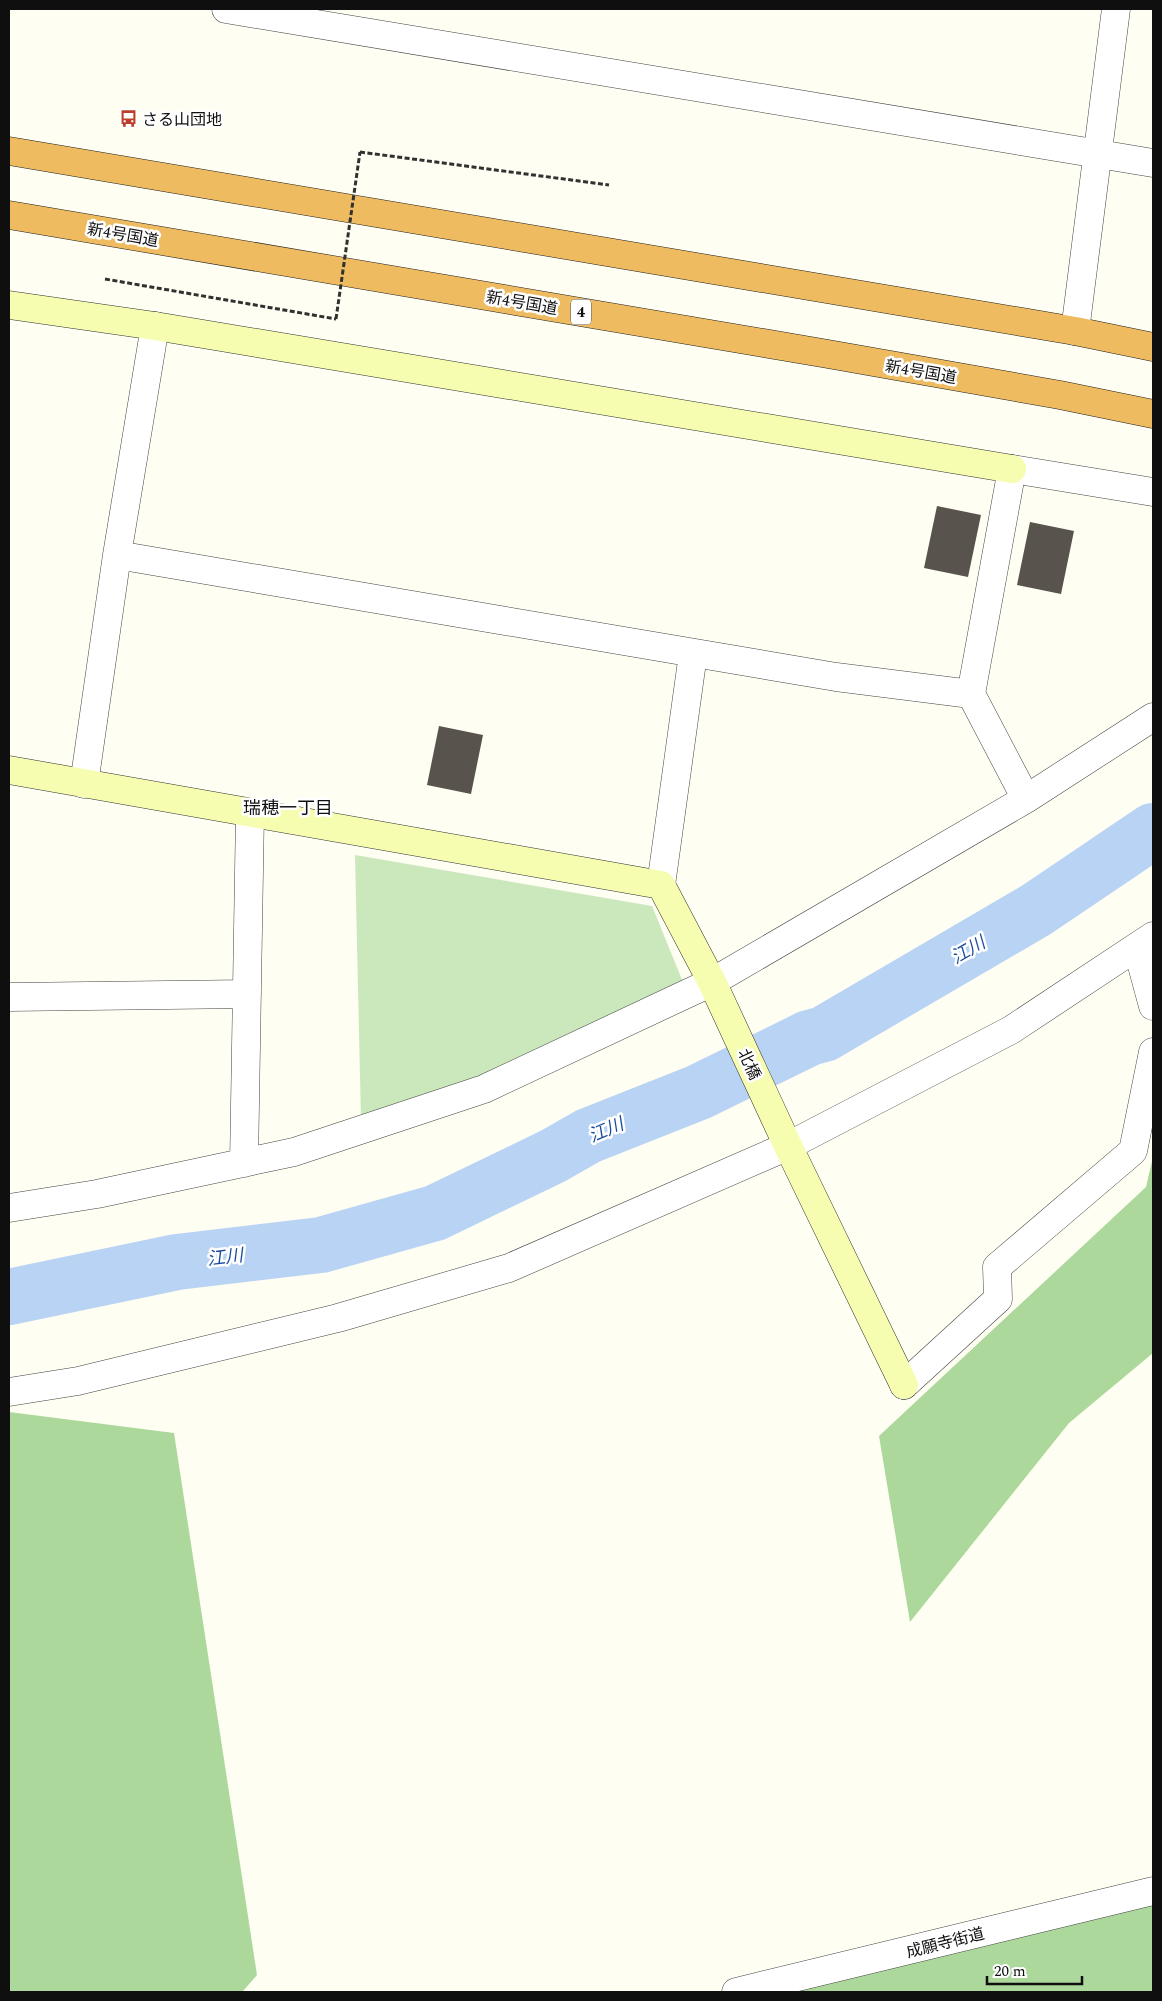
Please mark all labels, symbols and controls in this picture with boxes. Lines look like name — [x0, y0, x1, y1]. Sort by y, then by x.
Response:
place label: さる山団地 — [142, 108, 222, 132]
bus stop icon: さる山団地 — [118, 109, 138, 129]
street label: 新4号国道 — [85, 217, 160, 253]
street label: 新4号国道 — [484, 285, 559, 321]
road number: 4 — [571, 300, 591, 324]
street label: 新4号国道 — [883, 354, 958, 390]
district label: 瑞穂一丁目 — [243, 795, 333, 822]
water label: 江川 — [946, 929, 992, 971]
street label: 北橋 — [731, 1045, 767, 1084]
water label: 江川 — [584, 1110, 630, 1150]
water label: 江川 — [206, 1242, 247, 1273]
street label: 成願寺街道 — [904, 1922, 987, 1964]
scale bar — [987, 1954, 1082, 1986]
text: 20 m — [994, 1960, 1026, 1983]

